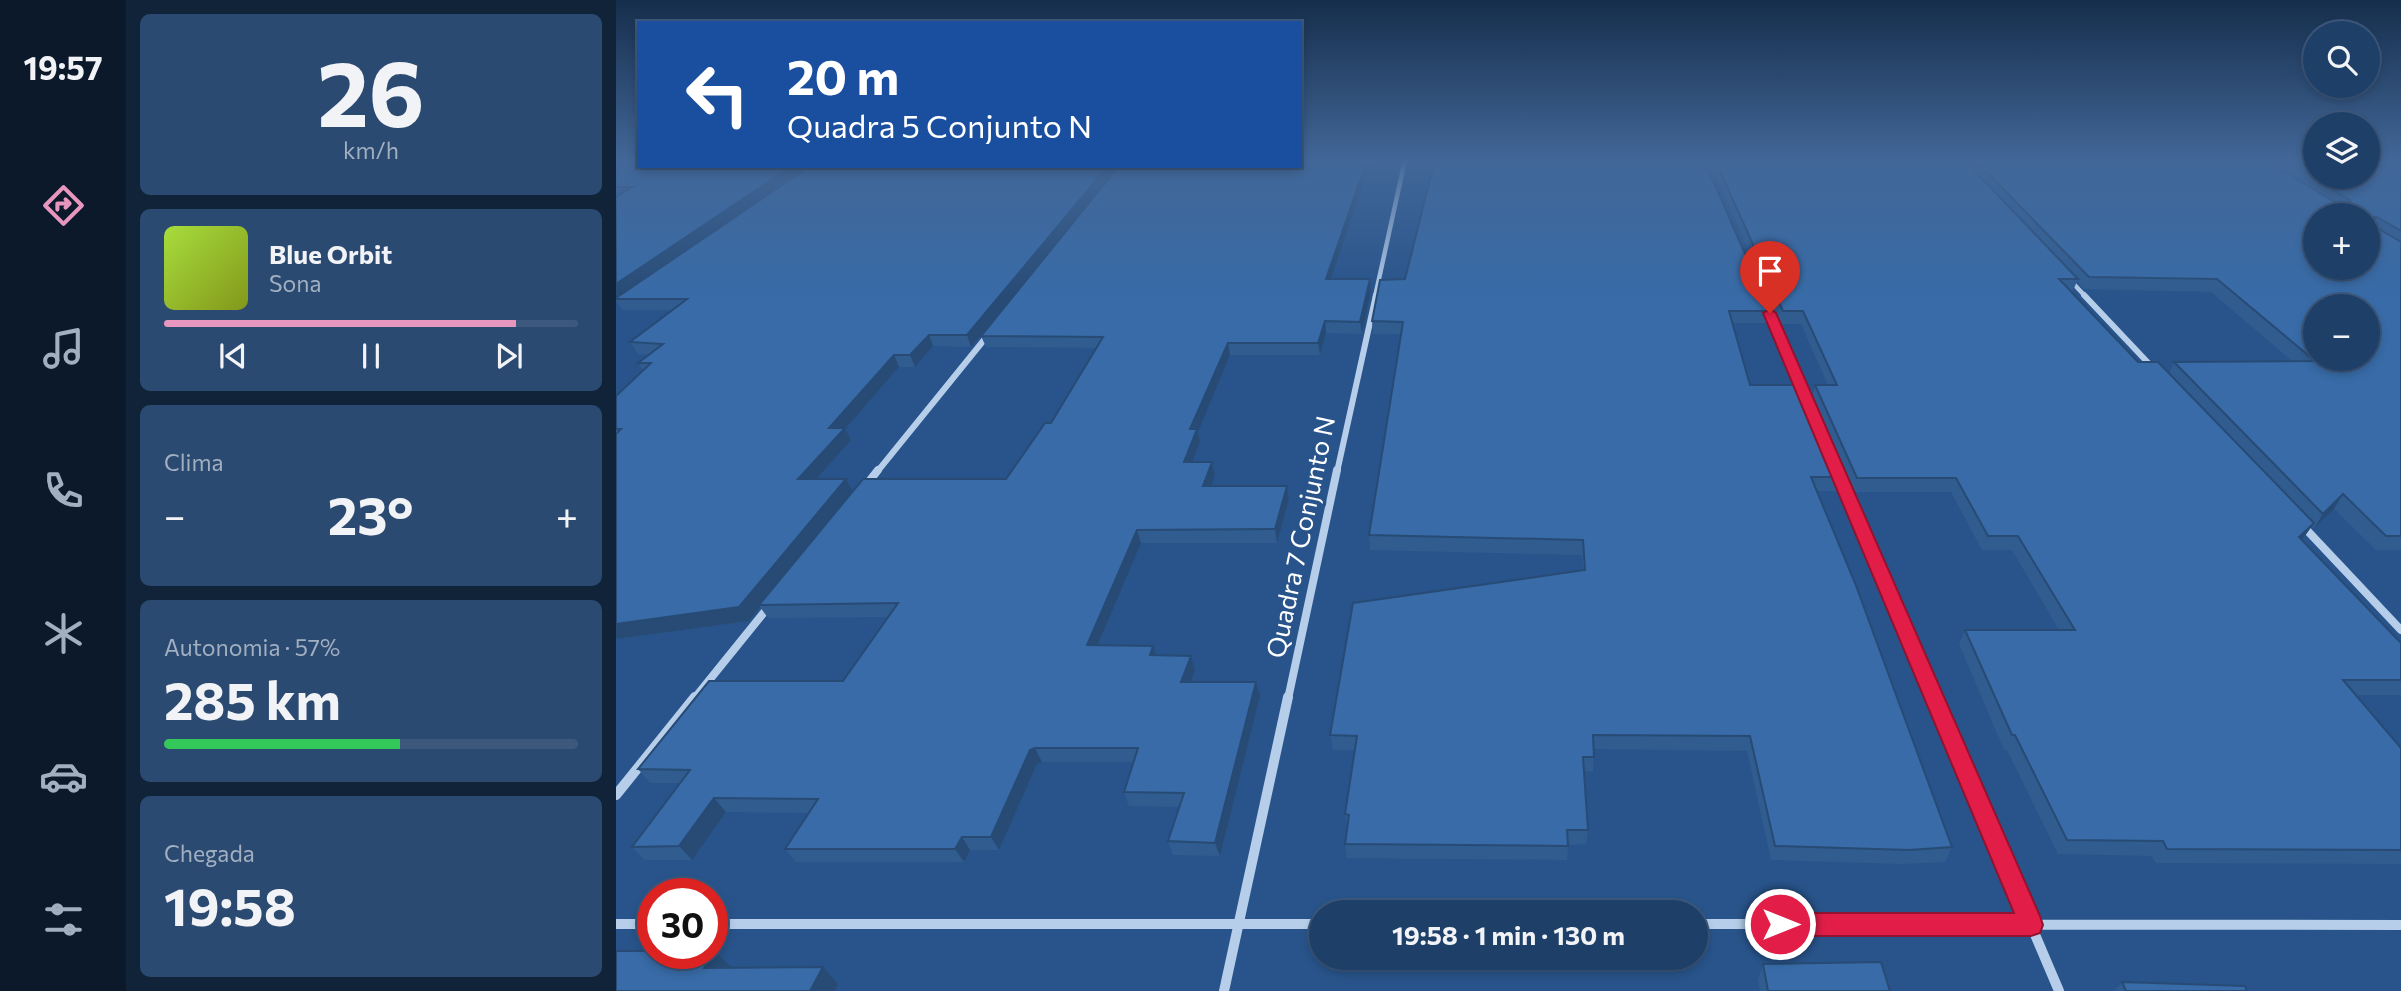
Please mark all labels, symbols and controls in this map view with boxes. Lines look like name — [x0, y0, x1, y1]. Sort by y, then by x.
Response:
map controls — [2303, 21, 2380, 371]
button: search — [2303, 21, 2380, 98]
text: 26 — [317, 34, 425, 146]
text: 20 m — [787, 45, 899, 105]
text: 19:57 — [24, 47, 102, 87]
icon: left — [672, 49, 763, 140]
text: Quadra 5 Conjunto N — [787, 105, 1092, 145]
button: layers — [2303, 112, 2380, 189]
text: km/h — [343, 136, 399, 164]
icon: directions — [39, 181, 88, 230]
button: + — [2303, 203, 2380, 280]
text: Blue Orbit — [269, 238, 392, 269]
pin — [1740, 241, 1800, 313]
icon: arrive — [1751, 252, 1789, 290]
text: Sona — [269, 269, 321, 297]
button: − — [2303, 294, 2380, 371]
icon: music — [39, 324, 88, 373]
icon: previous — [214, 337, 252, 375]
icon: pause — [352, 337, 390, 375]
icon: next — [490, 337, 528, 375]
street label: Quadra 7 Conjunto N — [1259, 413, 1340, 661]
text: Clima — [164, 448, 224, 476]
icon: phone — [39, 466, 88, 515]
text: 23° — [328, 482, 414, 546]
text: − — [164, 491, 186, 538]
text: + — [556, 491, 578, 538]
icon: climate — [39, 609, 88, 658]
text: Autonomia · 57% — [164, 633, 340, 661]
text: 285 km — [164, 667, 341, 731]
icon: car — [39, 752, 88, 801]
text: Chegada — [164, 839, 255, 867]
text: 19:58 — [164, 873, 296, 937]
speed limit sign: 30 — [637, 878, 728, 969]
position arrow — [1743, 887, 1817, 961]
icon: filters — [39, 895, 88, 944]
text: 19:58 · 1 min · 130 m — [1392, 919, 1625, 950]

